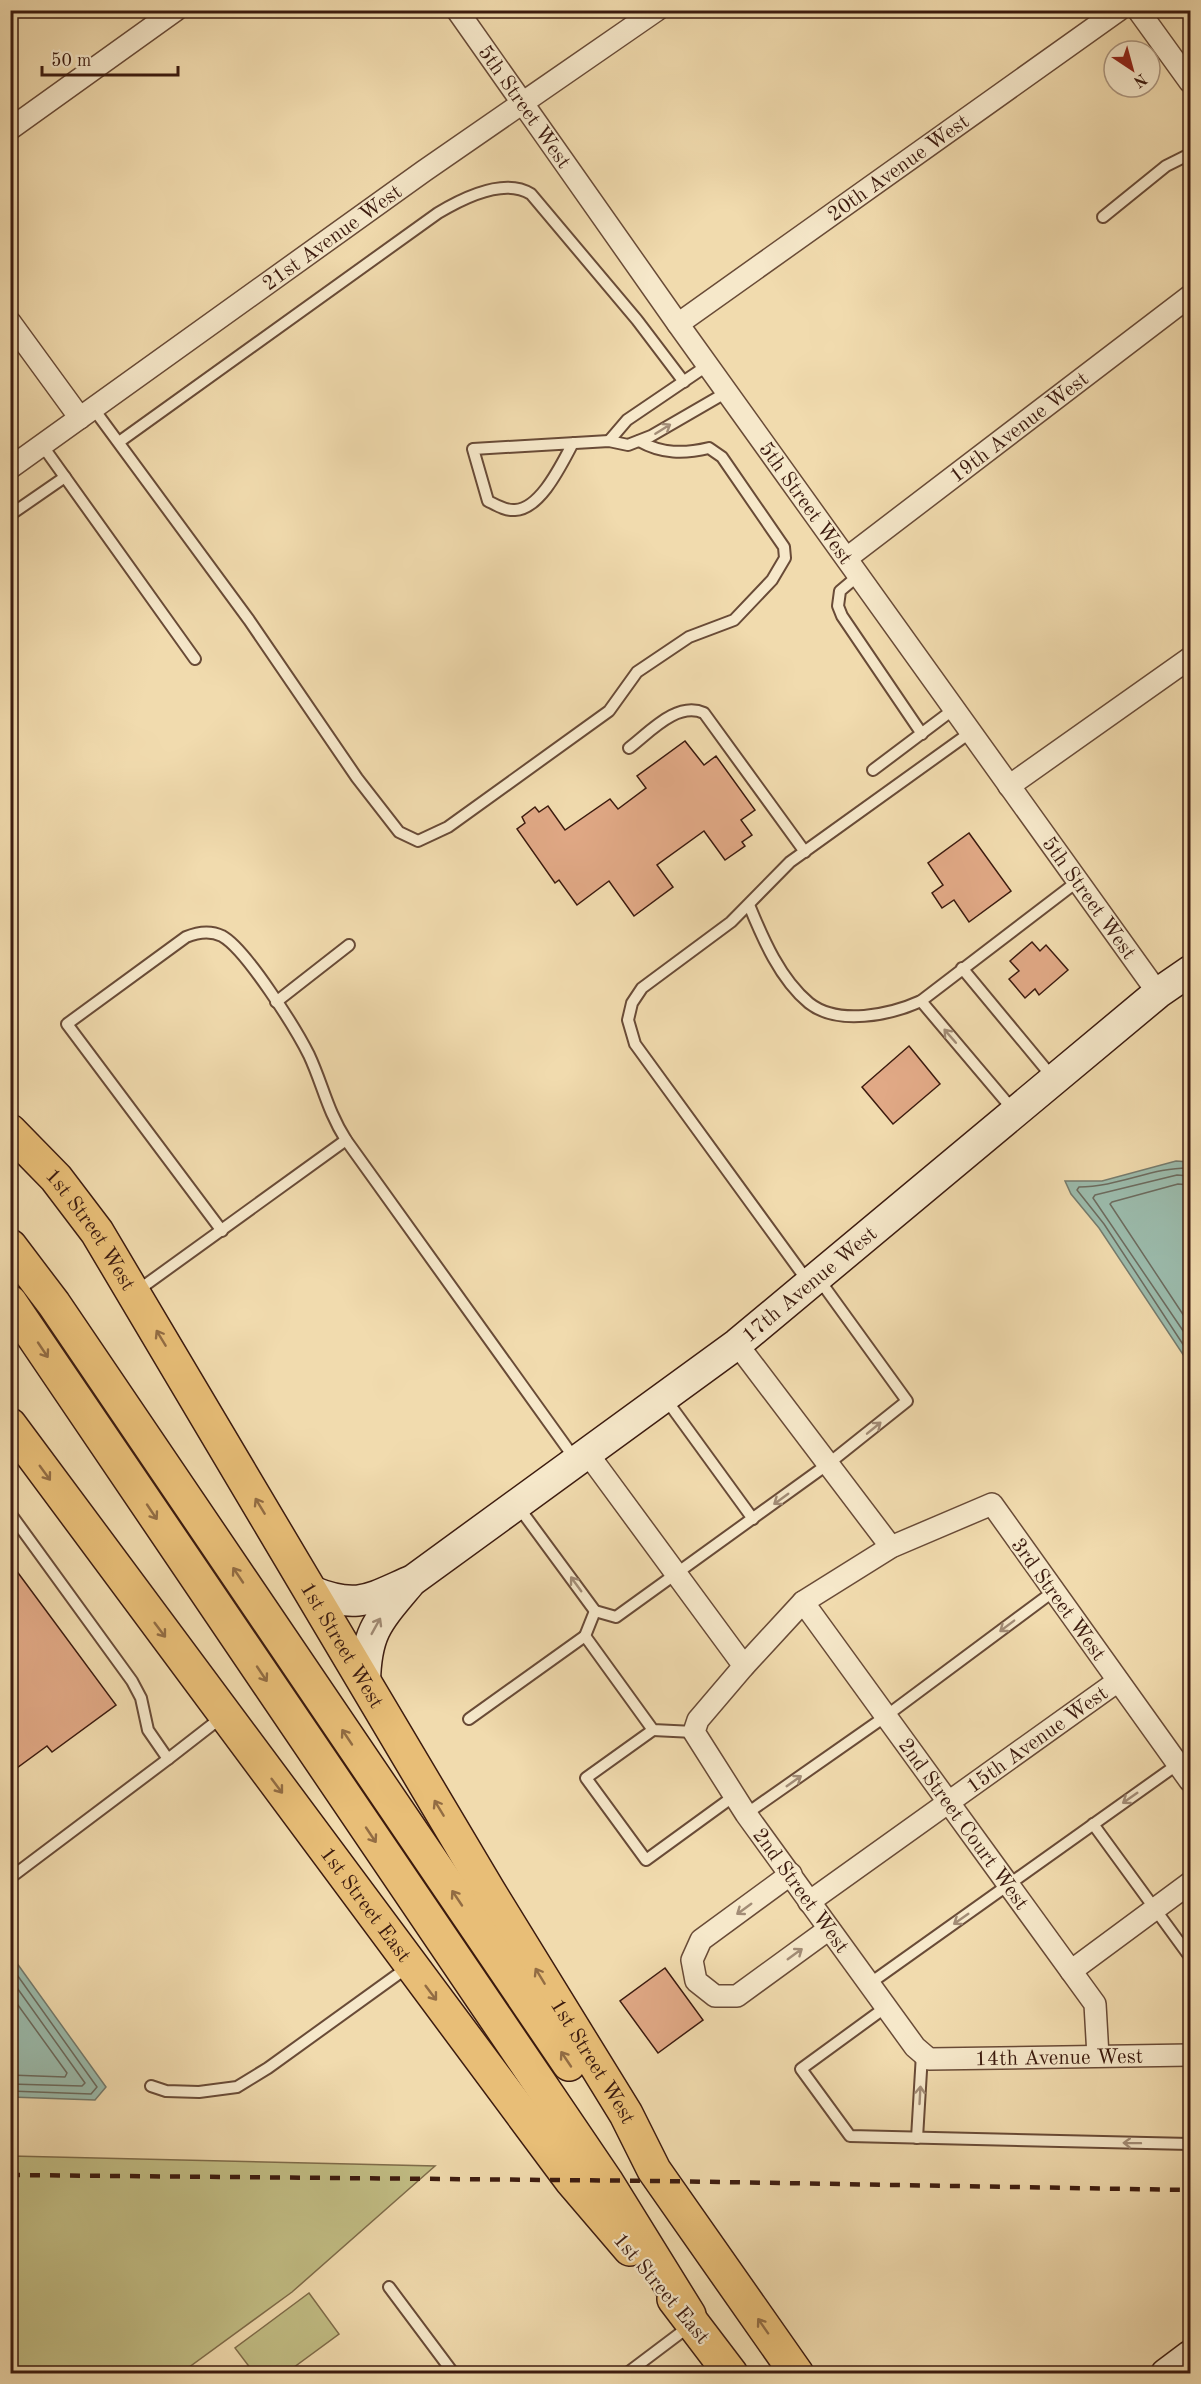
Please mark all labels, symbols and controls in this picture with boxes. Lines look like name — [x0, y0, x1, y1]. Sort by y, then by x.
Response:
scale bar — [42, 39, 178, 77]
north arrow — [1102, 39, 1162, 99]
street label: 5th Street West — [473, 42, 574, 173]
text: 50 m — [51, 52, 91, 70]
text: N — [1129, 69, 1149, 90]
street label: 20th Avenue West — [824, 111, 973, 226]
street label: 21st Avenue West — [259, 181, 406, 295]
street label: 19th Avenue West — [946, 369, 1093, 487]
one-way arrow — [654, 422, 671, 434]
street label: 5th Street West — [754, 439, 856, 569]
street label: 5th Street West — [1038, 833, 1139, 964]
one-way arrow — [944, 1028, 957, 1044]
street label: 1st Street West — [41, 1165, 138, 1295]
street label: 17th Avenue West — [739, 1223, 881, 1347]
one-way arrow — [154, 1330, 166, 1347]
one-way arrow — [37, 1342, 50, 1359]
one-way arrow — [866, 1421, 882, 1434]
one-way arrow — [39, 1464, 51, 1480]
one-way arrow — [773, 1492, 789, 1505]
one-way arrow — [254, 1498, 266, 1515]
one-way arrow — [147, 1503, 159, 1520]
street label: 3rd Street West — [1006, 1535, 1109, 1665]
one-way arrow — [231, 1567, 244, 1584]
one-way arrow — [569, 1577, 582, 1593]
street label: 1st Street West — [296, 1579, 387, 1713]
one-way arrow — [370, 1618, 382, 1635]
one-way arrow — [999, 1620, 1015, 1632]
one-way arrow — [154, 1622, 167, 1638]
one-way arrow — [255, 1665, 268, 1682]
street label: 15th Avenue West — [963, 1683, 1112, 1798]
one-way arrow — [341, 1729, 353, 1745]
street label: 2nd Street Court West — [894, 1735, 1032, 1914]
one-way arrow — [785, 1775, 801, 1787]
one-way arrow — [271, 1778, 283, 1794]
one-way arrow — [1123, 1791, 1139, 1804]
one-way arrow — [433, 1800, 445, 1817]
street label: 2nd Street West — [748, 1825, 852, 1957]
one-way arrow — [365, 1826, 377, 1843]
street label: 1st Street East — [315, 1844, 414, 1967]
one-way arrow — [451, 1890, 463, 1906]
one-way arrow — [737, 1903, 753, 1915]
one-way arrow — [953, 1913, 969, 1925]
one-way arrow — [787, 1948, 803, 1961]
one-way arrow — [533, 1967, 546, 1984]
one-way arrow — [425, 1985, 438, 2001]
street label: 1st Street West — [546, 1996, 638, 2128]
street label: 14th Avenue West — [975, 2047, 1143, 2070]
one-way arrow — [560, 2052, 572, 2068]
one-way arrow — [914, 2086, 925, 2106]
one-way arrow — [1123, 2137, 1143, 2149]
street label: 1st Street East — [609, 2230, 713, 2348]
one-way arrow — [757, 2318, 769, 2334]

